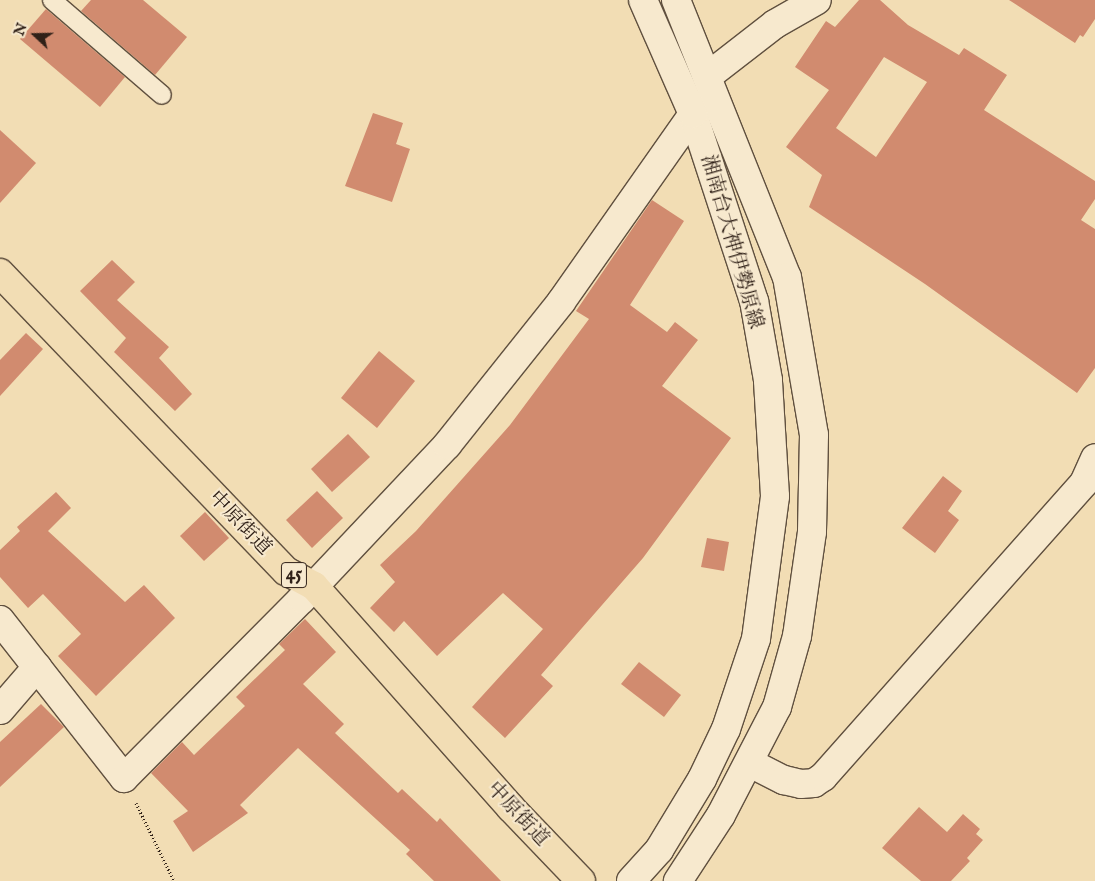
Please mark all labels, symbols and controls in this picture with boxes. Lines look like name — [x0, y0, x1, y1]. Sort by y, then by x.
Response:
north arrow — [10, 10, 60, 60]
text: N — [10, 21, 32, 39]
street label: 湘南台大神伊勢原線 — [696, 152, 768, 332]
street label: 中原街道 — [204, 486, 276, 560]
road number: 45 — [280, 558, 308, 592]
street label: 中原街道 — [482, 777, 554, 851]

